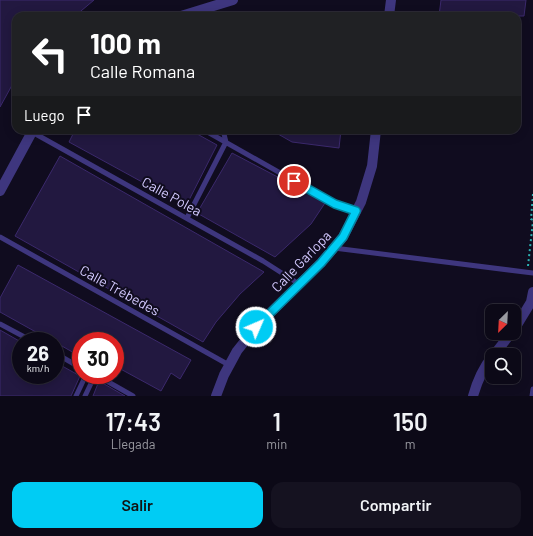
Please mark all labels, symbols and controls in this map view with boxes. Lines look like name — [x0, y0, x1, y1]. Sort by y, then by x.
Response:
text: 100 m — [90, 26, 161, 60]
icon: left — [24, 28, 76, 80]
text: Calle Romana — [90, 60, 195, 82]
icon: arrive — [73, 104, 95, 126]
text: Luego — [24, 106, 65, 124]
pin — [277, 164, 311, 198]
icon: arrive — [283, 170, 305, 192]
street label: Calle Polea — [139, 173, 205, 219]
street label: Calle Garlopa — [268, 227, 334, 295]
street label: Calle Trébedes — [77, 261, 163, 319]
north arrow — [485, 304, 521, 340]
map controls — [485, 304, 521, 384]
position arrow — [235, 306, 277, 348]
speed limit sign: 30 — [72, 332, 124, 384]
text: 26 — [27, 341, 49, 365]
button: search — [485, 348, 521, 384]
text: km/h — [27, 362, 49, 374]
text: 17:43 — [105, 407, 161, 436]
text: 1 — [273, 407, 281, 436]
text: 150 — [393, 407, 428, 436]
text: Llegada — [111, 436, 155, 452]
text: min — [266, 436, 287, 452]
text: m — [405, 436, 416, 452]
button: Salir — [12, 482, 263, 528]
button: Compartir — [271, 482, 521, 528]

